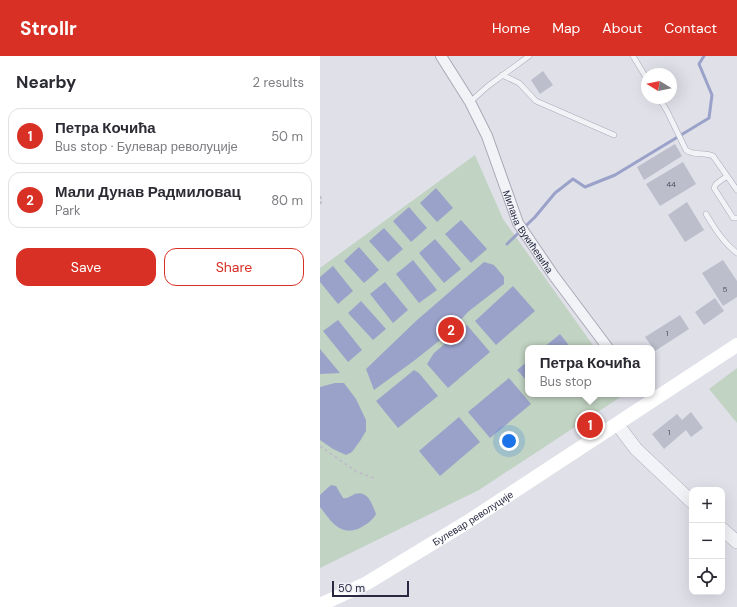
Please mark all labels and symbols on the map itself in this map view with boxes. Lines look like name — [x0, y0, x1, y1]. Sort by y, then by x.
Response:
north arrow — [641, 68, 677, 104]
house number: 44 — [666, 179, 676, 189]
street label: Милана Вукићевића — [500, 188, 556, 276]
house number: 5 — [723, 284, 728, 294]
pin: 2 — [438, 315, 464, 345]
house number: 1 — [666, 328, 668, 338]
pin: 1 — [577, 410, 603, 440]
house number: 1 — [668, 427, 670, 437]
your location — [499, 431, 519, 451]
street label: Булевар револуције — [430, 488, 516, 549]
scale bar — [332, 579, 409, 598]

